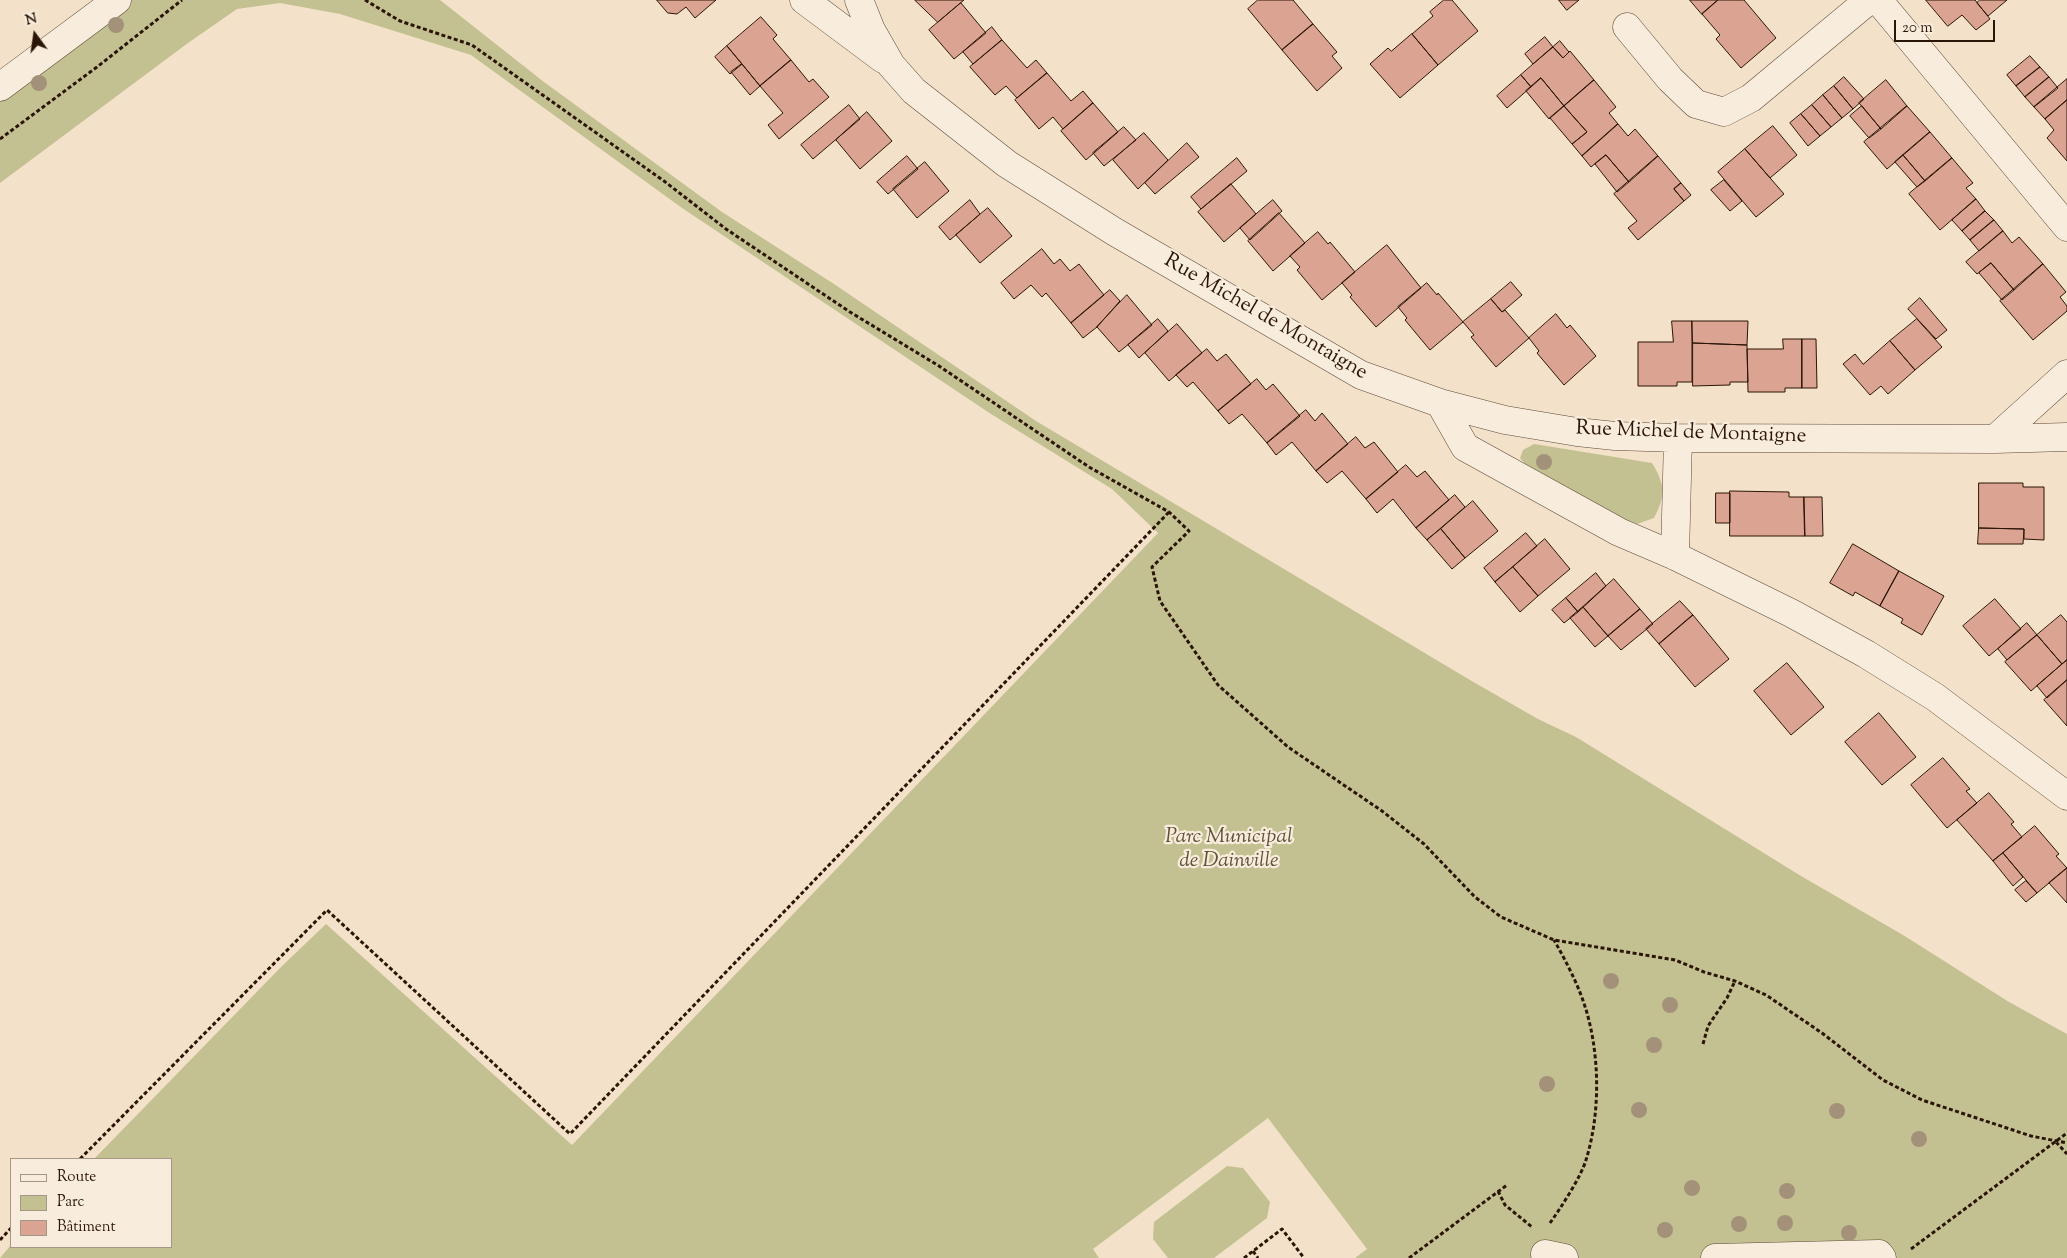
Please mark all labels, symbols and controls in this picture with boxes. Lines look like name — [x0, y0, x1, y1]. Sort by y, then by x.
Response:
text: N — [24, 9, 39, 32]
north arrow — [10, 10, 60, 60]
scale bar — [1897, 10, 1998, 42]
text: 20 m — [1902, 18, 1933, 39]
street label: Rue Michel de Montaigne — [1159, 249, 1371, 387]
street label: Rue Michel de Montaigne — [1575, 417, 1807, 451]
park label: Parc Municipal de Dainville — [1165, 825, 1293, 875]
legend — [10, 1158, 172, 1248]
text: Route — [57, 1167, 96, 1188]
text: Parc — [57, 1192, 84, 1213]
text: Bâtiment — [57, 1217, 116, 1238]

